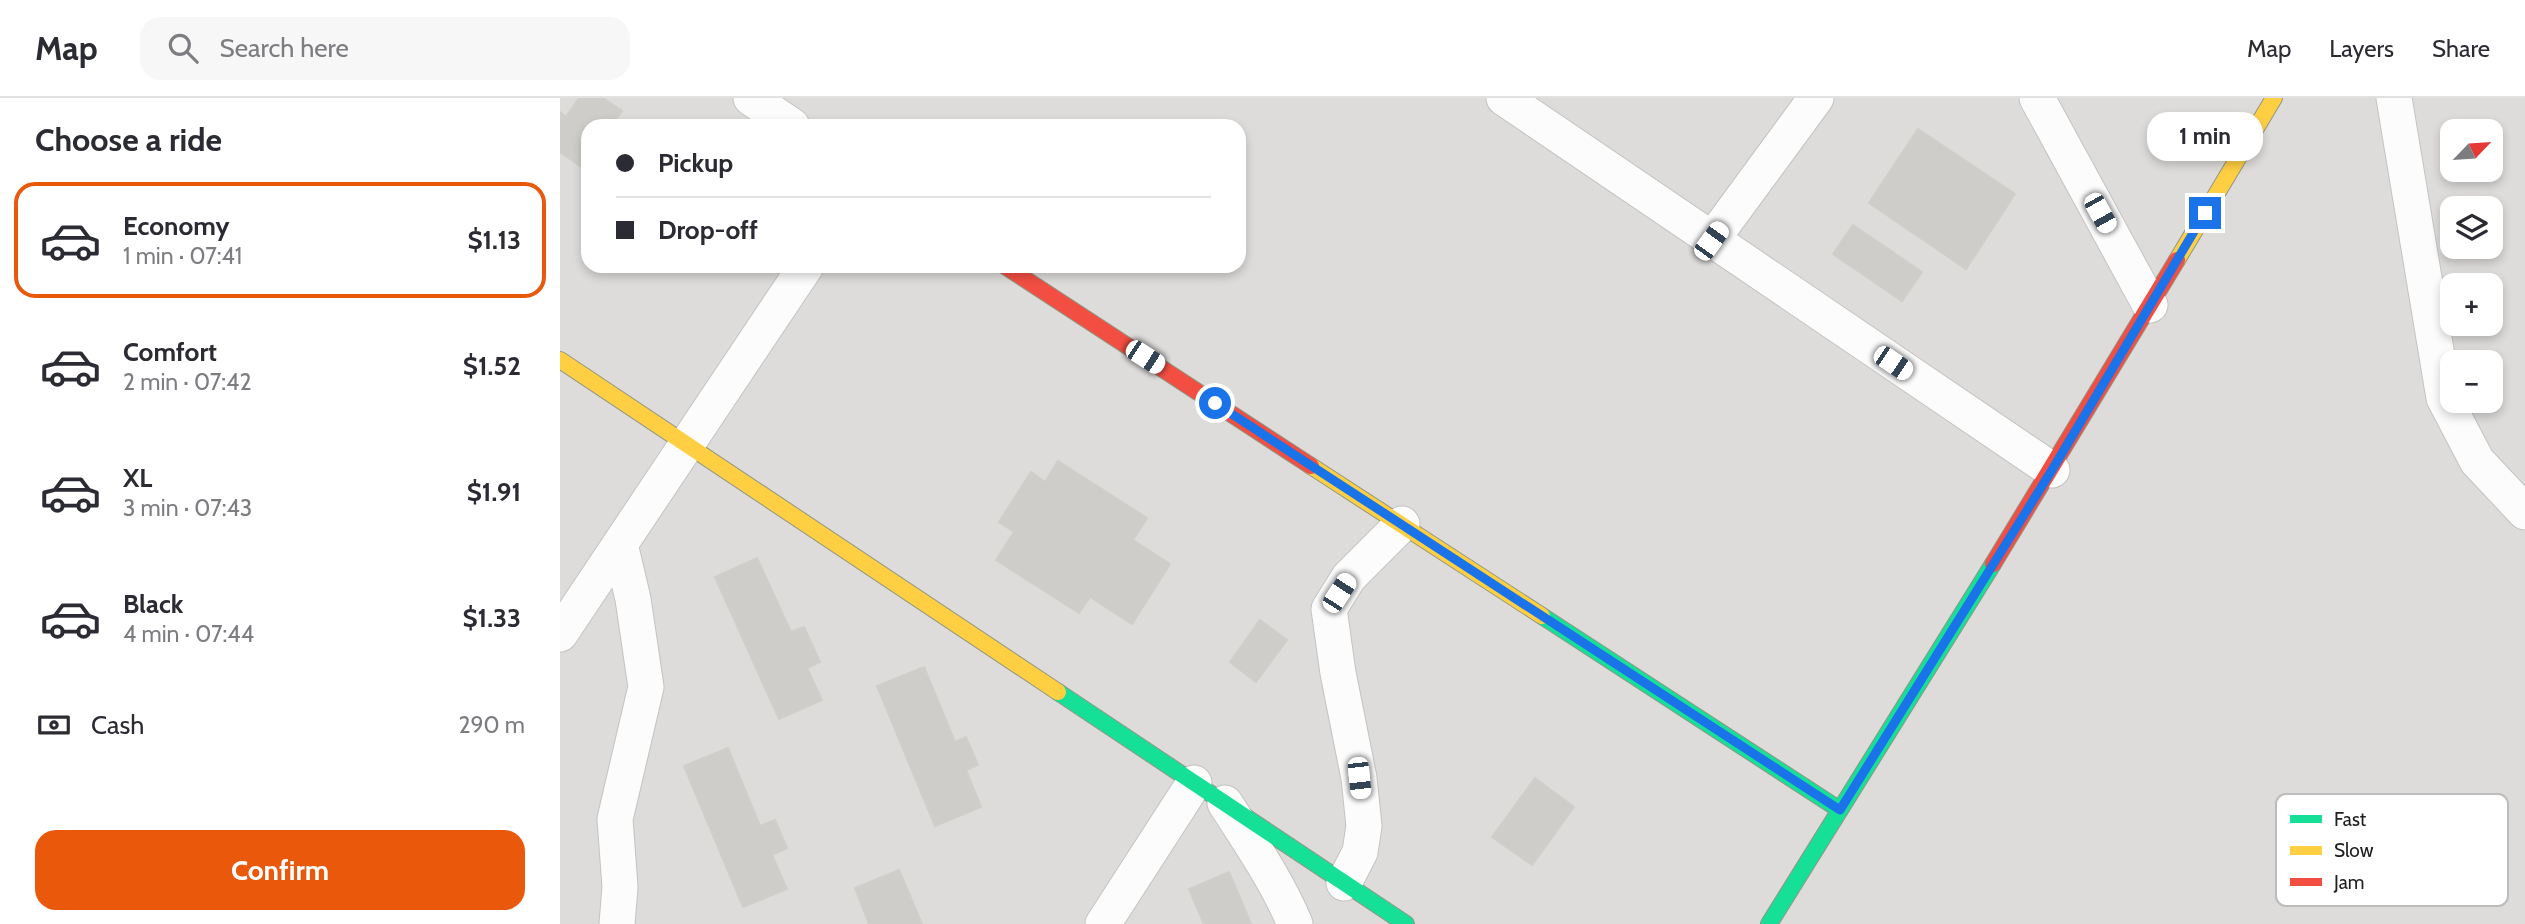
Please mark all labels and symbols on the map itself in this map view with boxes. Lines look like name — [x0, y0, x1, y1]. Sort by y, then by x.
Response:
callout: 1 min — [2147, 111, 2263, 160]
north arrow — [2440, 119, 2502, 182]
car — [2081, 190, 2120, 236]
route end — [2189, 197, 2221, 229]
car — [1691, 218, 1732, 264]
car — [1122, 337, 1169, 377]
car — [1870, 343, 1917, 383]
route start — [1199, 387, 1231, 419]
car — [1319, 570, 1360, 616]
car — [1347, 756, 1372, 800]
legend — [2276, 794, 2508, 906]
text: Fast — [2334, 808, 2367, 831]
text: Slow — [2334, 839, 2374, 862]
text: Jam — [2333, 871, 2364, 894]

